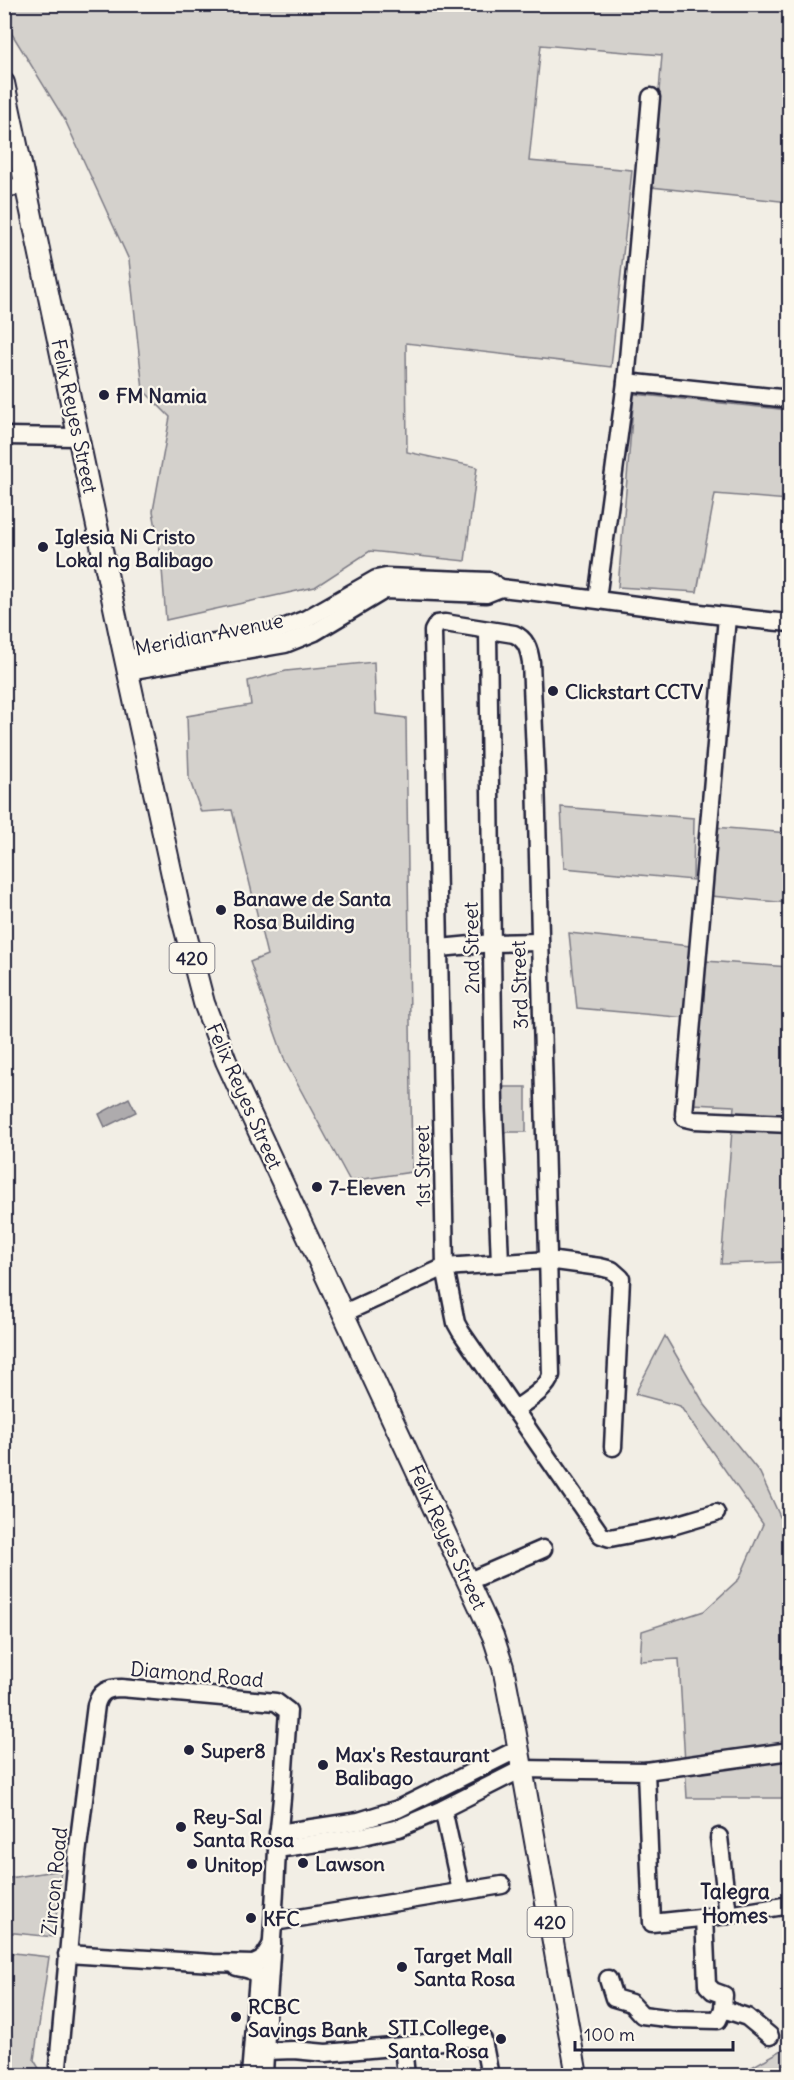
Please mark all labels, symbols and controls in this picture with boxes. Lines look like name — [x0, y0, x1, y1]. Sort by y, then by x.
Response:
street label: Felix Reyes Street — [46, 337, 104, 496]
place label: FM Namia — [116, 383, 207, 408]
marker: FM Namia — [97, 388, 111, 402]
place label: Iglesia Ni Cristo Lokal ng Balibago — [55, 524, 213, 572]
marker: Iglesia Ni Cristo Lokal ng Balibago — [36, 540, 50, 554]
street label: Meridian Avenue — [133, 607, 285, 661]
place label: Clickstart CCTV — [565, 679, 704, 704]
marker: Clickstart CCTV — [546, 684, 560, 698]
place label: Banawe de Santa Rosa Building — [233, 886, 392, 934]
street label: 2nd Street — [458, 901, 484, 994]
marker: Banawe de Santa Rosa Building — [214, 903, 228, 917]
street label: 3rd Street — [505, 940, 533, 1030]
road number: 420 — [170, 943, 214, 973]
street label: Felix Reyes Street — [202, 1019, 288, 1173]
street label: 1st Street — [409, 1125, 435, 1207]
place label: 7-Eleven — [329, 1175, 406, 1200]
marker: 7-Eleven — [310, 1180, 324, 1194]
street label: Felix Reyes Street — [403, 1461, 493, 1614]
street label: Diamond Road — [129, 1656, 265, 1692]
place label: Super8 — [201, 1738, 266, 1763]
place label: Max's Restaurant Balibago — [335, 1742, 490, 1790]
marker: Super8 — [182, 1743, 196, 1757]
marker: Max's Restaurant Balibago — [316, 1758, 330, 1772]
place label: Rey-Sal Santa Rosa — [193, 1804, 295, 1852]
marker: Rey-Sal Santa Rosa — [174, 1820, 188, 1834]
street label: Zircon Road — [36, 1826, 72, 1936]
place label: Lawson — [315, 1851, 385, 1876]
place label: Unitop — [204, 1852, 263, 1877]
marker: Lawson — [296, 1856, 310, 1870]
marker: Unitop — [185, 1857, 199, 1871]
district label: Talegra Homes — [700, 1878, 770, 1929]
place label: KFC — [263, 1906, 300, 1931]
road number: 420 — [528, 1907, 572, 1937]
marker: KFC — [244, 1911, 258, 1925]
place label: Target Mall Santa Rosa — [414, 1943, 516, 1991]
marker: Target Mall Santa Rosa — [395, 1960, 409, 1974]
place label: RCBC Savings Bank — [248, 1994, 368, 2042]
marker: RCBC Savings Bank — [229, 2010, 243, 2024]
scale bar — [575, 2014, 732, 2052]
place label: STI College Santa Rosa — [388, 2015, 490, 2063]
text: 100 m — [584, 2023, 635, 2046]
marker: STI College Santa Rosa — [494, 2032, 508, 2046]

